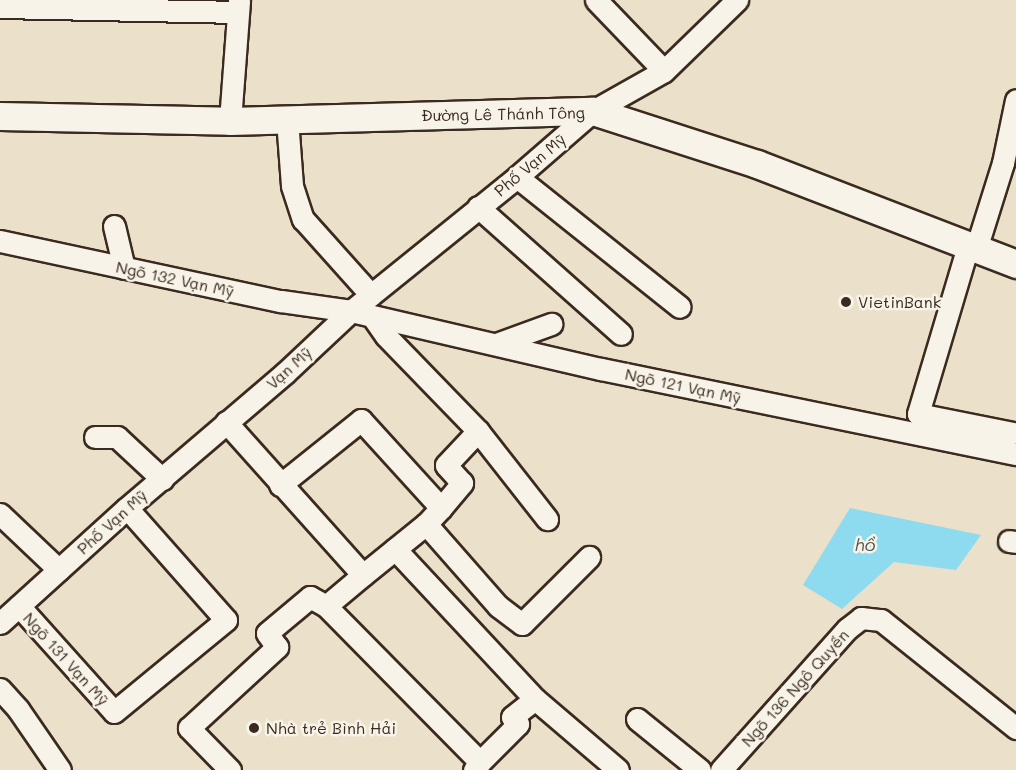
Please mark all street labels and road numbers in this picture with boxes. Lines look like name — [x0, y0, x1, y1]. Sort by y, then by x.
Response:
street label: Đường Lê Thánh Tông — [421, 103, 585, 125]
street label: Phố Vạn Mỹ — [490, 130, 570, 200]
street label: Ngõ 132 Vạn Mỹ — [114, 257, 236, 301]
street label: Vạn Mỹ — [262, 343, 316, 393]
street label: Ngõ 121 Vạn Mỹ — [623, 364, 743, 408]
street label: Phố Vạn Mỹ — [73, 486, 151, 558]
street label: Ngõ 131 Vạn Mỹ — [19, 609, 113, 709]
street label: Ngõ 136 Ngô Quyền — [737, 625, 853, 751]

